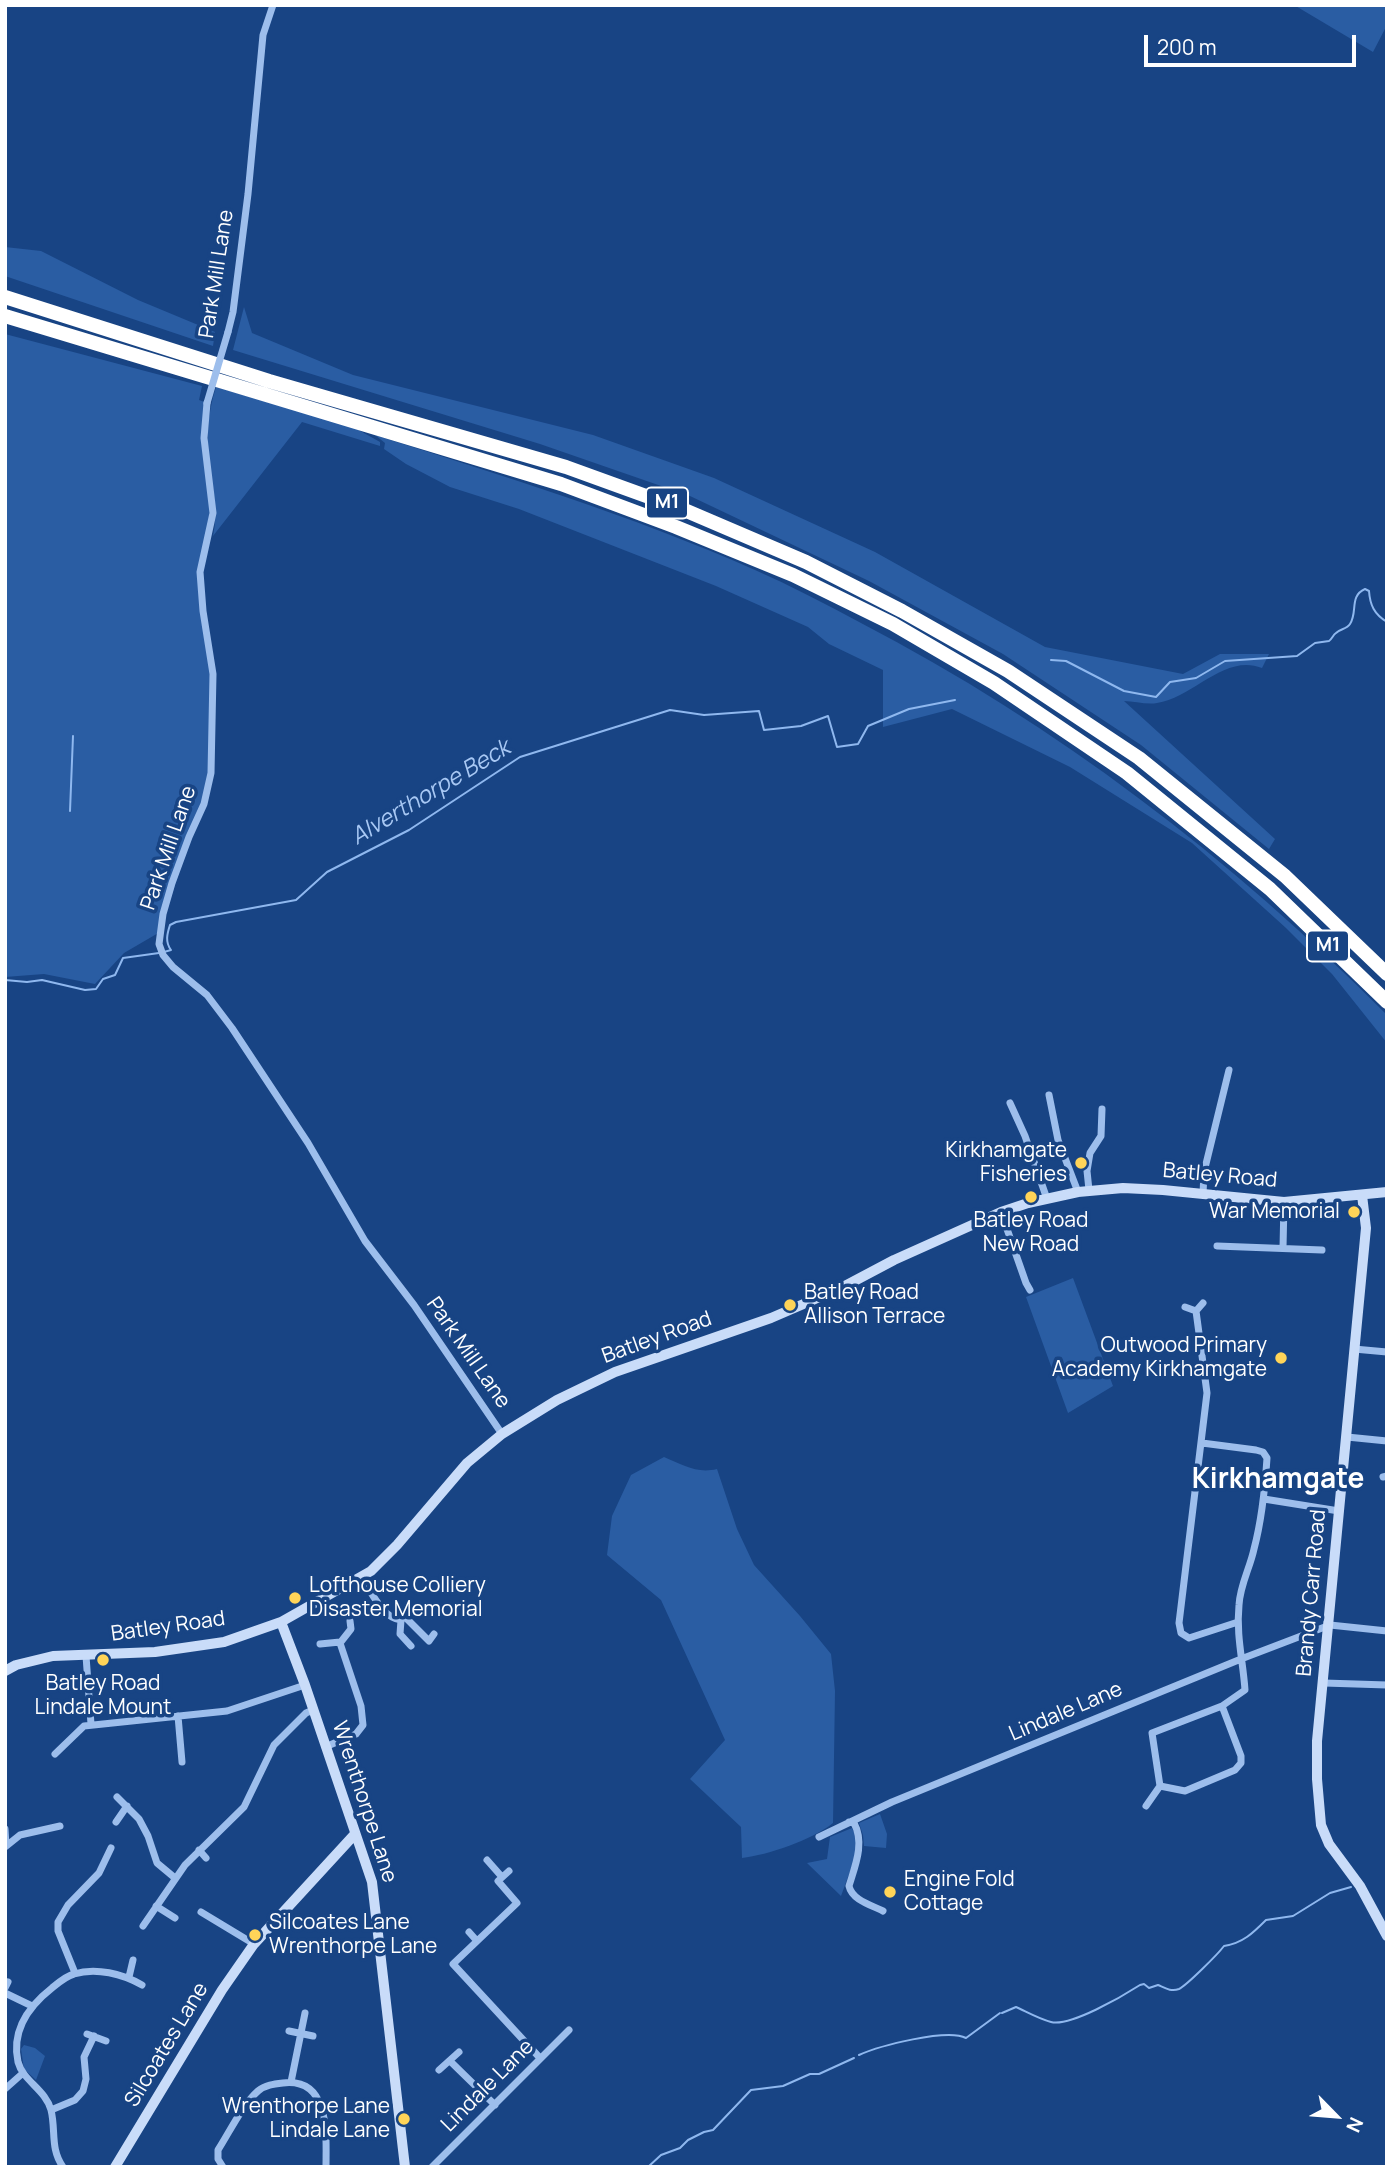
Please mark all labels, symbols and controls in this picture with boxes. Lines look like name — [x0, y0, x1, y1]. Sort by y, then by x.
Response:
scale bar — [1147, 21, 1359, 65]
text: 200 m — [1157, 33, 1217, 61]
street label: Park Mill Lane — [194, 208, 240, 340]
road number: M1 — [646, 488, 688, 518]
water label: Alverthorpe Beck — [346, 735, 516, 851]
street label: Park Mill Lane — [136, 783, 202, 913]
road number: M1 — [1307, 930, 1349, 962]
place label: Kirkhamgate Fisheries — [945, 1138, 1067, 1188]
marker: Kirkhamgate Fisheries — [1073, 1155, 1089, 1171]
street label: Batley Road — [1162, 1158, 1278, 1194]
marker: Batley Road New Road — [1023, 1189, 1039, 1205]
place label: War Memorial — [1209, 1199, 1340, 1225]
marker: War Memorial — [1346, 1204, 1362, 1220]
place label: Batley Road New Road — [974, 1208, 1088, 1258]
place label: Batley Road Allison Terrace — [804, 1280, 945, 1330]
street label: Park Mill Lane — [420, 1293, 516, 1413]
marker: Batley Road Allison Terrace — [782, 1297, 798, 1313]
street label: Batley Road — [599, 1306, 715, 1370]
place label: Outwood Primary Academy Kirkhamgate — [1052, 1333, 1267, 1383]
marker: Outwood Primary Academy Kirkhamgate — [1273, 1350, 1289, 1366]
district label: Kirkhamgate — [1192, 1463, 1364, 1497]
street label: Brandy Carr Road — [1292, 1508, 1332, 1678]
place label: Lofthouse Colliery Disaster Memorial — [309, 1573, 486, 1623]
marker: Lofthouse Colliery Disaster Memorial — [287, 1590, 303, 1606]
street label: Batley Road — [109, 1607, 227, 1647]
marker: Batley Road Lindale Mount — [95, 1652, 111, 1668]
place label: Batley Road Lindale Mount — [35, 1671, 171, 1721]
street label: Lindale Lane — [1006, 1677, 1126, 1747]
street label: Wrenthorpe Lane — [326, 1718, 402, 1886]
place label: Engine Fold Cottage — [904, 1867, 1015, 1917]
marker: Engine Fold Cottage — [882, 1884, 898, 1900]
place label: Silcoates Lane Wrenthorpe Lane — [269, 1910, 437, 1960]
marker: Silcoates Lane Wrenthorpe Lane — [247, 1927, 263, 1943]
street label: Silcoates Lane — [120, 1978, 214, 2112]
street label: Lindale Lane — [436, 2034, 540, 2138]
north arrow — [1301, 2081, 1371, 2151]
place label: Wrenthorpe Lane Lindale Lane — [222, 2094, 390, 2144]
marker: Wrenthorpe Lane Lindale Lane — [396, 2111, 412, 2127]
text: N — [1340, 2113, 1370, 2137]

